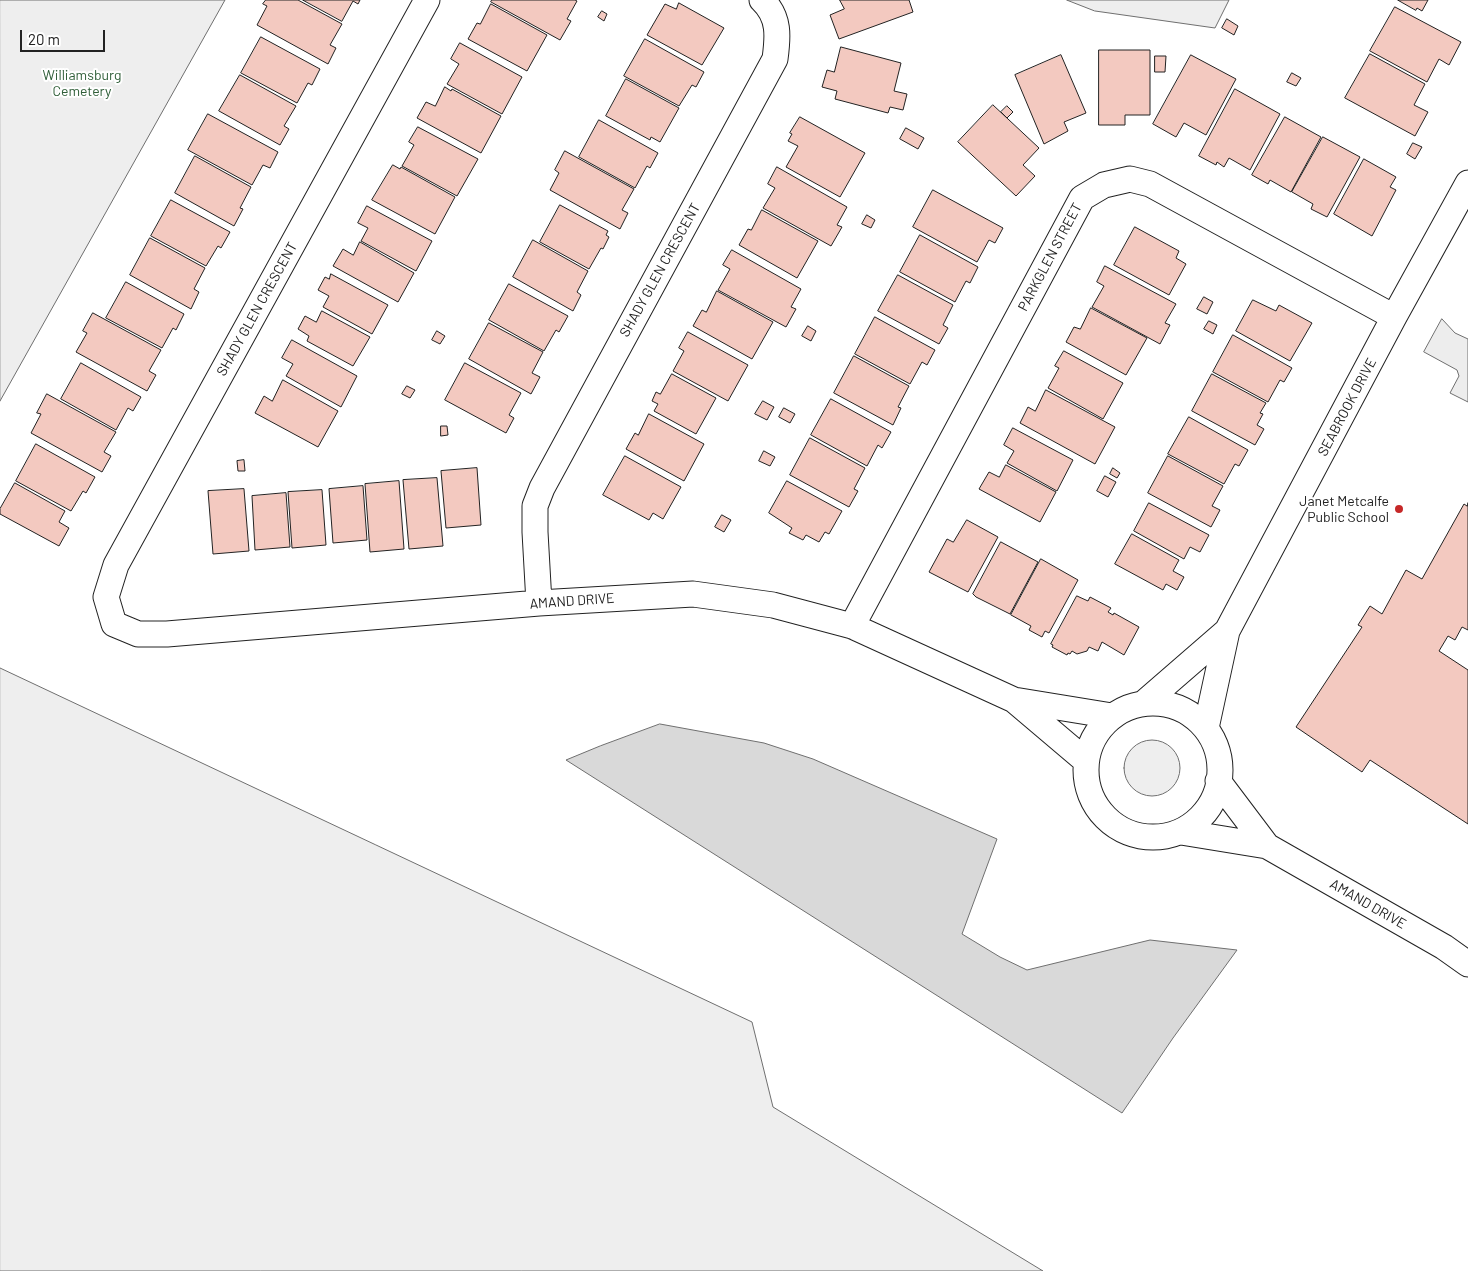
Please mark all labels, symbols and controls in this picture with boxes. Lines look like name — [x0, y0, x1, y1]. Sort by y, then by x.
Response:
scale bar — [22, 20, 108, 52]
text: 20 m — [28, 30, 60, 48]
park label: Williamsburg Cemetery — [43, 67, 121, 100]
street label: SHADY GLEN CRESCENT — [616, 200, 704, 340]
street label: PARKGLEN STREET — [1014, 200, 1086, 314]
street label: SHADY GLEN CRESCENT — [213, 239, 301, 379]
street label: SEABROOK DRIVE — [1314, 355, 1380, 459]
place label: Janet Metcalfe Public School — [1299, 493, 1389, 526]
marker: Janet Metcalfe Public School — [1393, 503, 1405, 515]
street label: AMAND DRIVE — [529, 590, 615, 612]
street label: AMAND DRIVE — [1327, 875, 1409, 933]

